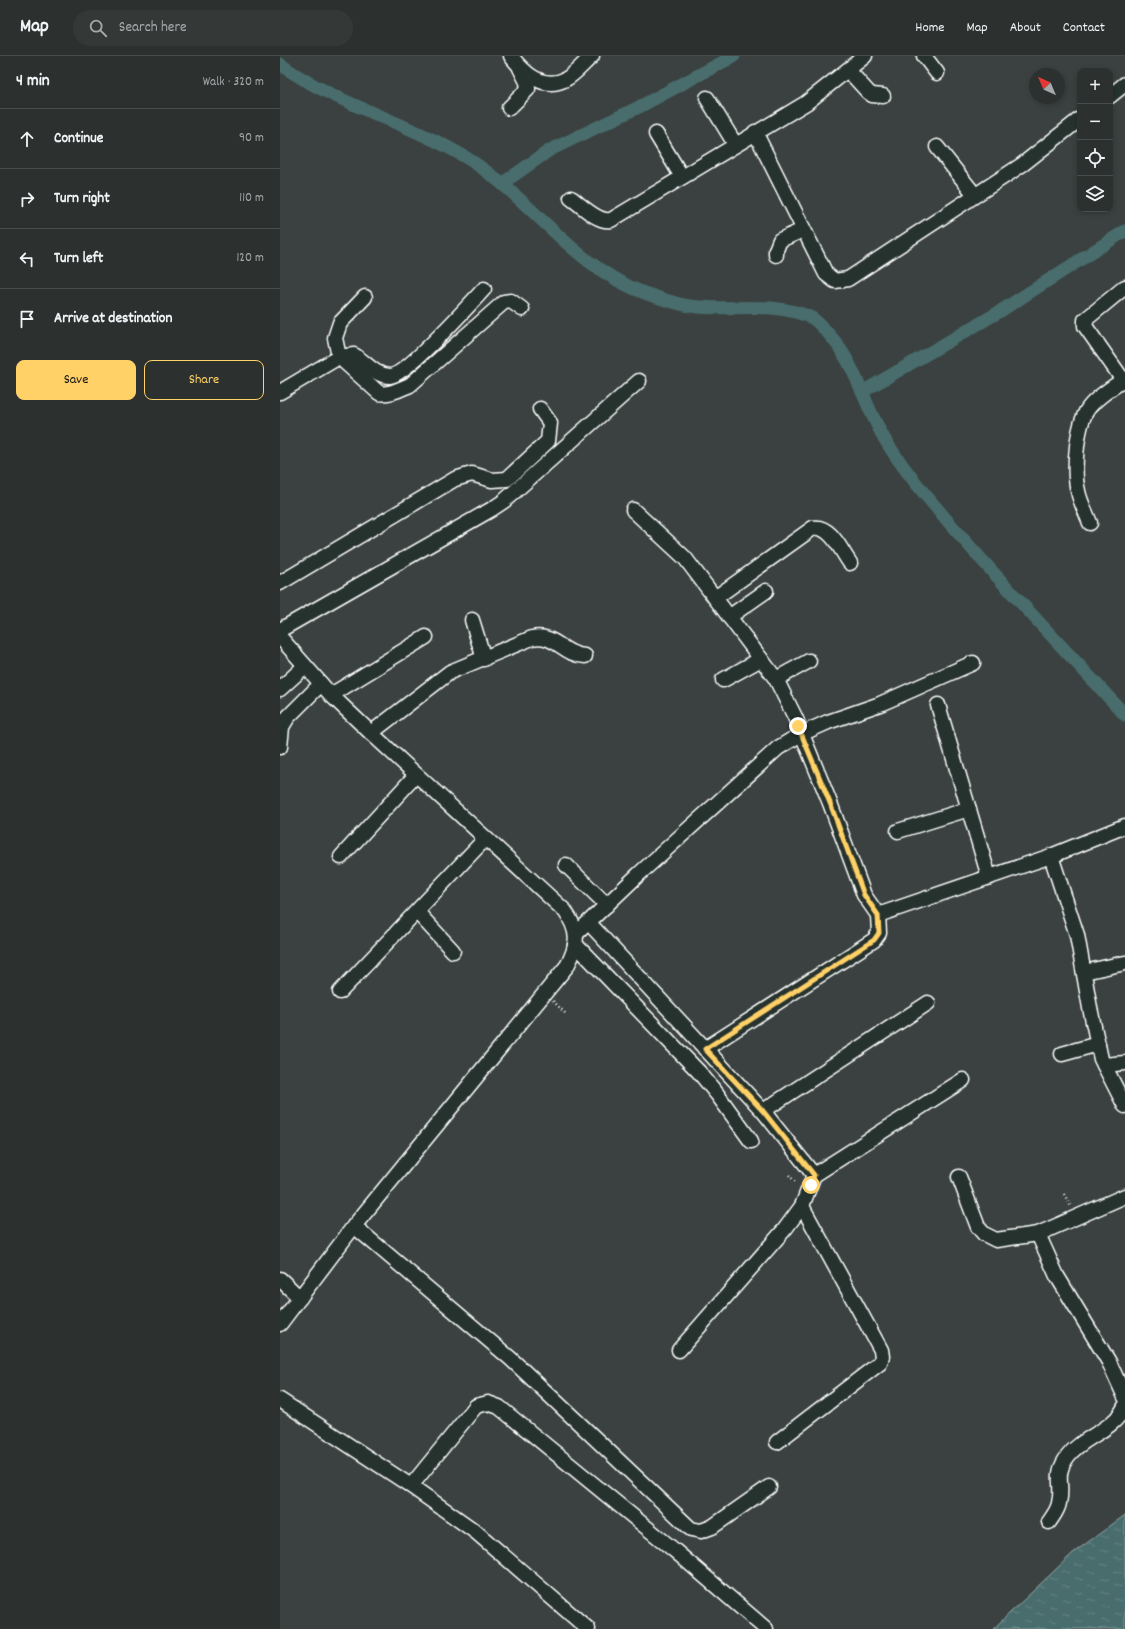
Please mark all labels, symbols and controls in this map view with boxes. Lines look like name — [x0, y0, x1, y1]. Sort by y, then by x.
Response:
search box — [73, 10, 353, 46]
text: Map — [20, 14, 49, 41]
icon: search — [87, 17, 109, 39]
text: Search here — [119, 17, 187, 39]
text: Home — [915, 18, 944, 38]
text: Map — [966, 18, 988, 38]
text: About — [1010, 18, 1041, 38]
text: Contact — [1063, 18, 1105, 38]
north arrow — [1029, 68, 1065, 104]
map controls — [1077, 68, 1113, 212]
button: + — [1077, 68, 1113, 104]
text: 4 min — [16, 70, 50, 94]
text: Walk · 320 m — [203, 73, 264, 92]
button: − — [1077, 104, 1113, 140]
icon: ahead — [16, 128, 38, 150]
text: Continue — [54, 128, 103, 150]
text: 90 m — [239, 129, 264, 148]
button: locate — [1077, 140, 1113, 176]
button: layers — [1077, 176, 1113, 212]
icon: right — [16, 188, 38, 210]
text: Turn right — [54, 188, 110, 210]
text: 110 m — [239, 189, 264, 208]
icon: left — [16, 248, 38, 270]
text: Turn left — [54, 248, 103, 270]
text: 120 m — [236, 249, 264, 268]
icon: arrive — [16, 308, 38, 330]
text: Arrive at destination — [54, 308, 172, 330]
button: Save — [16, 360, 136, 400]
button: Share — [144, 360, 264, 400]
route end — [789, 717, 807, 735]
route start — [802, 1176, 820, 1194]

